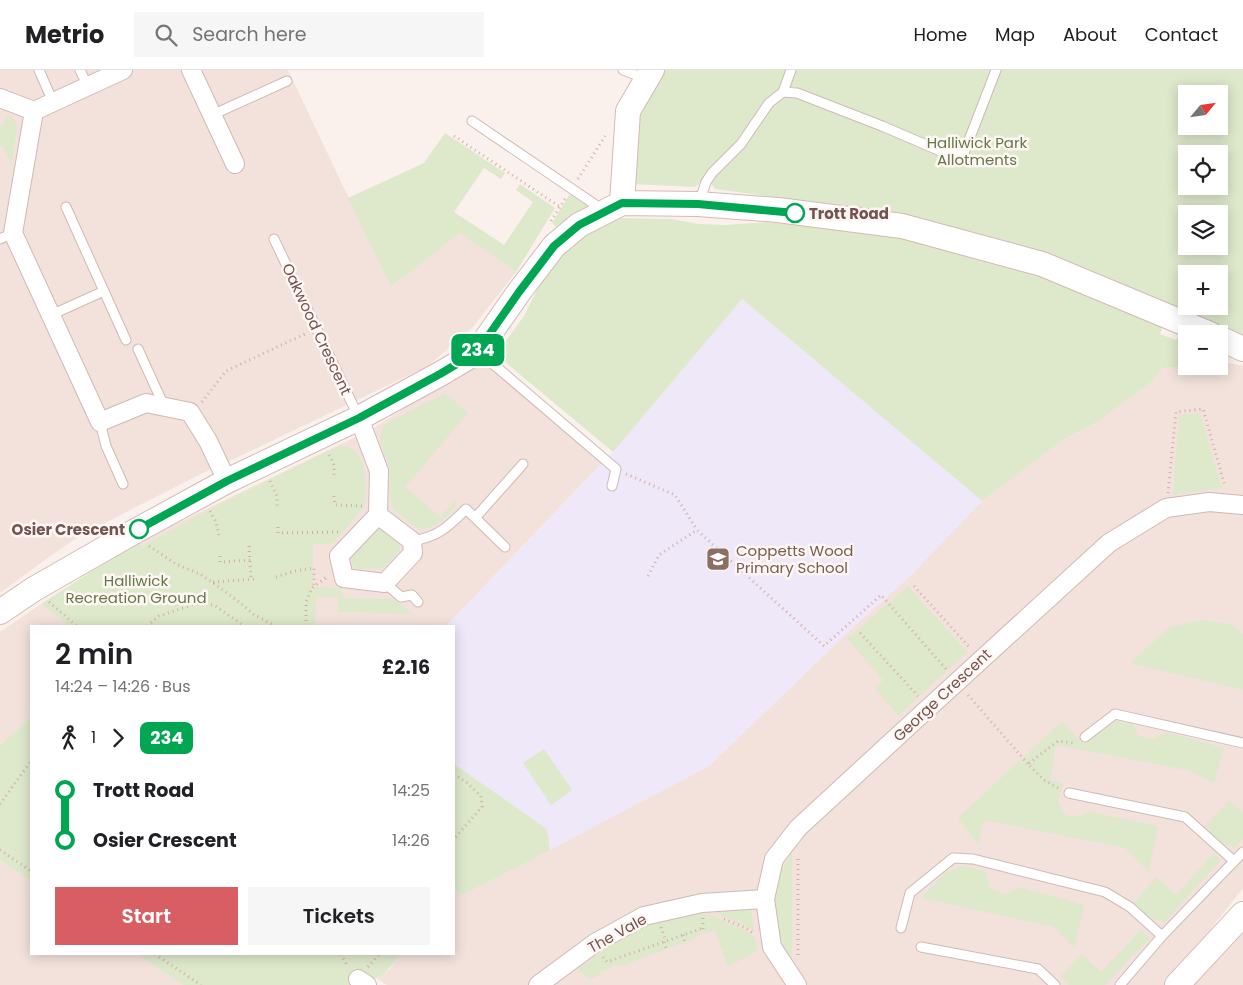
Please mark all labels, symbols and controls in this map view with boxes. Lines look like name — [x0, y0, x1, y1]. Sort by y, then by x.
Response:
search box — [134, 12, 484, 57]
text: Metrio — [25, 18, 104, 51]
icon: search — [152, 21, 180, 49]
text: Search here — [192, 21, 307, 48]
text: Home — [913, 22, 967, 47]
text: Map — [995, 22, 1035, 47]
text: About — [1063, 22, 1117, 47]
text: Contact — [1145, 22, 1218, 47]
north arrow — [1178, 85, 1228, 135]
map controls — [1178, 85, 1228, 375]
park label: Halliwick Park Allotments — [927, 132, 1028, 170]
button: locate — [1178, 145, 1228, 195]
marker: Trott Road — [785, 203, 805, 223]
place label: Trott Road — [809, 203, 889, 224]
button: layers — [1178, 205, 1228, 255]
street label: Oakwood Crescent — [277, 260, 357, 398]
button: + — [1178, 265, 1228, 315]
button: − — [1178, 325, 1228, 375]
line badge: 234 — [449, 334, 507, 366]
text: 234 — [461, 337, 495, 362]
place label: Osier Crescent — [12, 519, 125, 540]
marker: Osier Crescent — [129, 519, 149, 539]
place label: Coppetts Wood Primary School — [736, 540, 854, 578]
school or university icon: Coppetts Wood Primary School — [705, 546, 731, 572]
park label: Halliwick Recreation Ground — [65, 570, 207, 608]
text: 2 min — [55, 635, 133, 674]
street label: George Crescent — [888, 644, 996, 746]
text: £2.16 — [382, 654, 430, 681]
text: 14:24 – 14:26 · Bus — [55, 675, 191, 698]
icon: walk — [55, 724, 83, 752]
icon: forward — [104, 724, 132, 752]
text: 234 — [150, 725, 183, 750]
text: 1 — [91, 726, 96, 749]
text: Trott Road — [93, 777, 194, 804]
text: 14:25 — [392, 779, 430, 802]
text: Osier Crescent — [93, 827, 237, 854]
text: 14:26 — [392, 829, 430, 852]
button: Start — [55, 887, 238, 945]
button: Tickets — [248, 887, 430, 945]
street label: The Vale — [584, 908, 650, 958]

